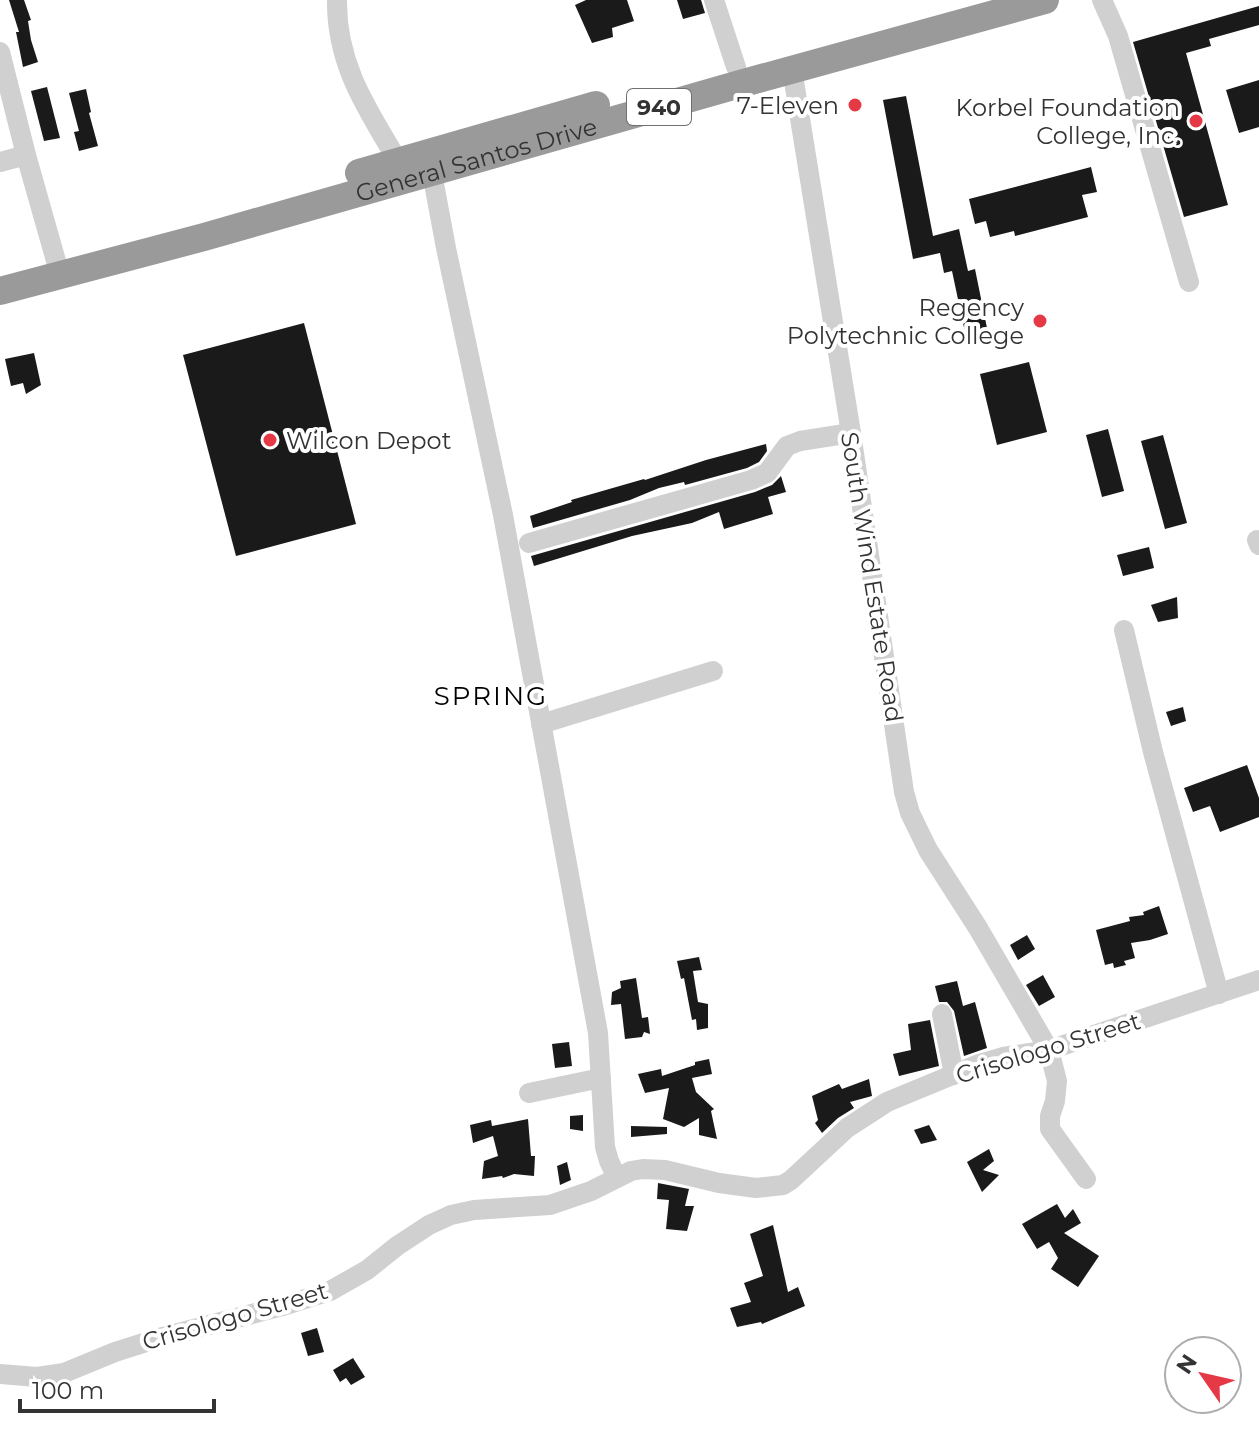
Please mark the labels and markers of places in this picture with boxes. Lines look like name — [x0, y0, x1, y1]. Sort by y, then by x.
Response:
place label: 7-Eleven — [737, 91, 839, 120]
place label: Korbel Foundation College, Inc. — [955, 93, 1180, 150]
marker: 7-Eleven — [846, 96, 864, 114]
marker: Korbel Foundation College, Inc. — [1187, 112, 1205, 130]
place label: Regency Polytechnic College — [787, 293, 1024, 350]
marker: Regency Polytechnic College — [1031, 312, 1049, 330]
place label: Wilcon Depot — [286, 426, 452, 455]
marker: Wilcon Depot — [261, 431, 279, 449]

